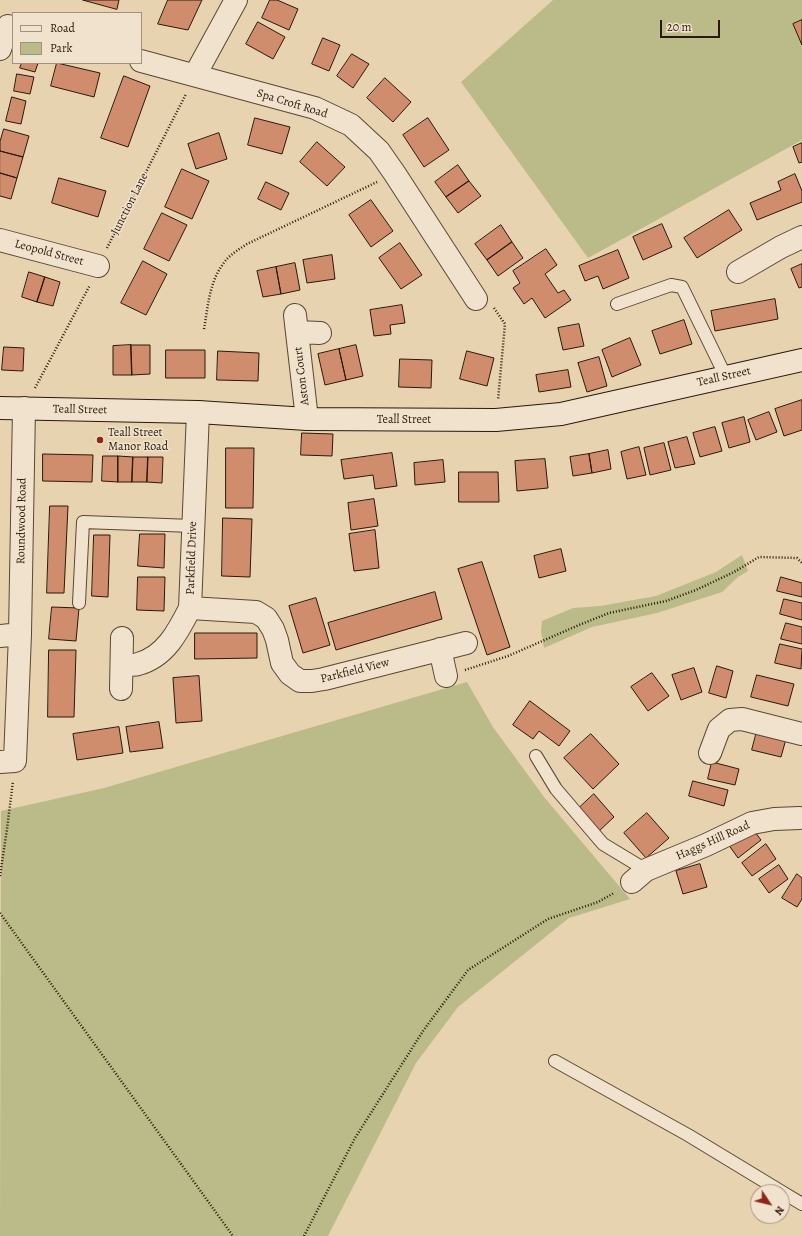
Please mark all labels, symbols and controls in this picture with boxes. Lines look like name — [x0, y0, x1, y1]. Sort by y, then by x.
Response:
legend — [12, 12, 142, 64]
scale bar — [662, 12, 722, 38]
text: 20 m — [667, 19, 691, 35]
text: Road — [50, 20, 75, 36]
text: Park — [50, 40, 73, 56]
street label: Spa Croft Road — [255, 86, 329, 122]
street label: Junction Lane — [108, 171, 152, 237]
street label: Leopold Street — [13, 237, 85, 269]
street label: Aston Court — [291, 346, 313, 406]
street label: Teall Street — [696, 364, 752, 390]
street label: Teall Street — [53, 402, 107, 418]
street label: Teall Street — [377, 413, 431, 427]
place label: Teall Street Manor Road — [108, 426, 168, 454]
marker: Teall Street Manor Road — [95, 435, 105, 445]
street label: Roundwood Road — [14, 478, 30, 564]
street label: Parkfield Drive — [184, 521, 200, 595]
street label: Parkfield View — [319, 655, 391, 687]
street label: Haggs Hill Road — [674, 818, 752, 864]
north arrow — [750, 1184, 790, 1224]
text: N — [771, 1203, 788, 1218]

